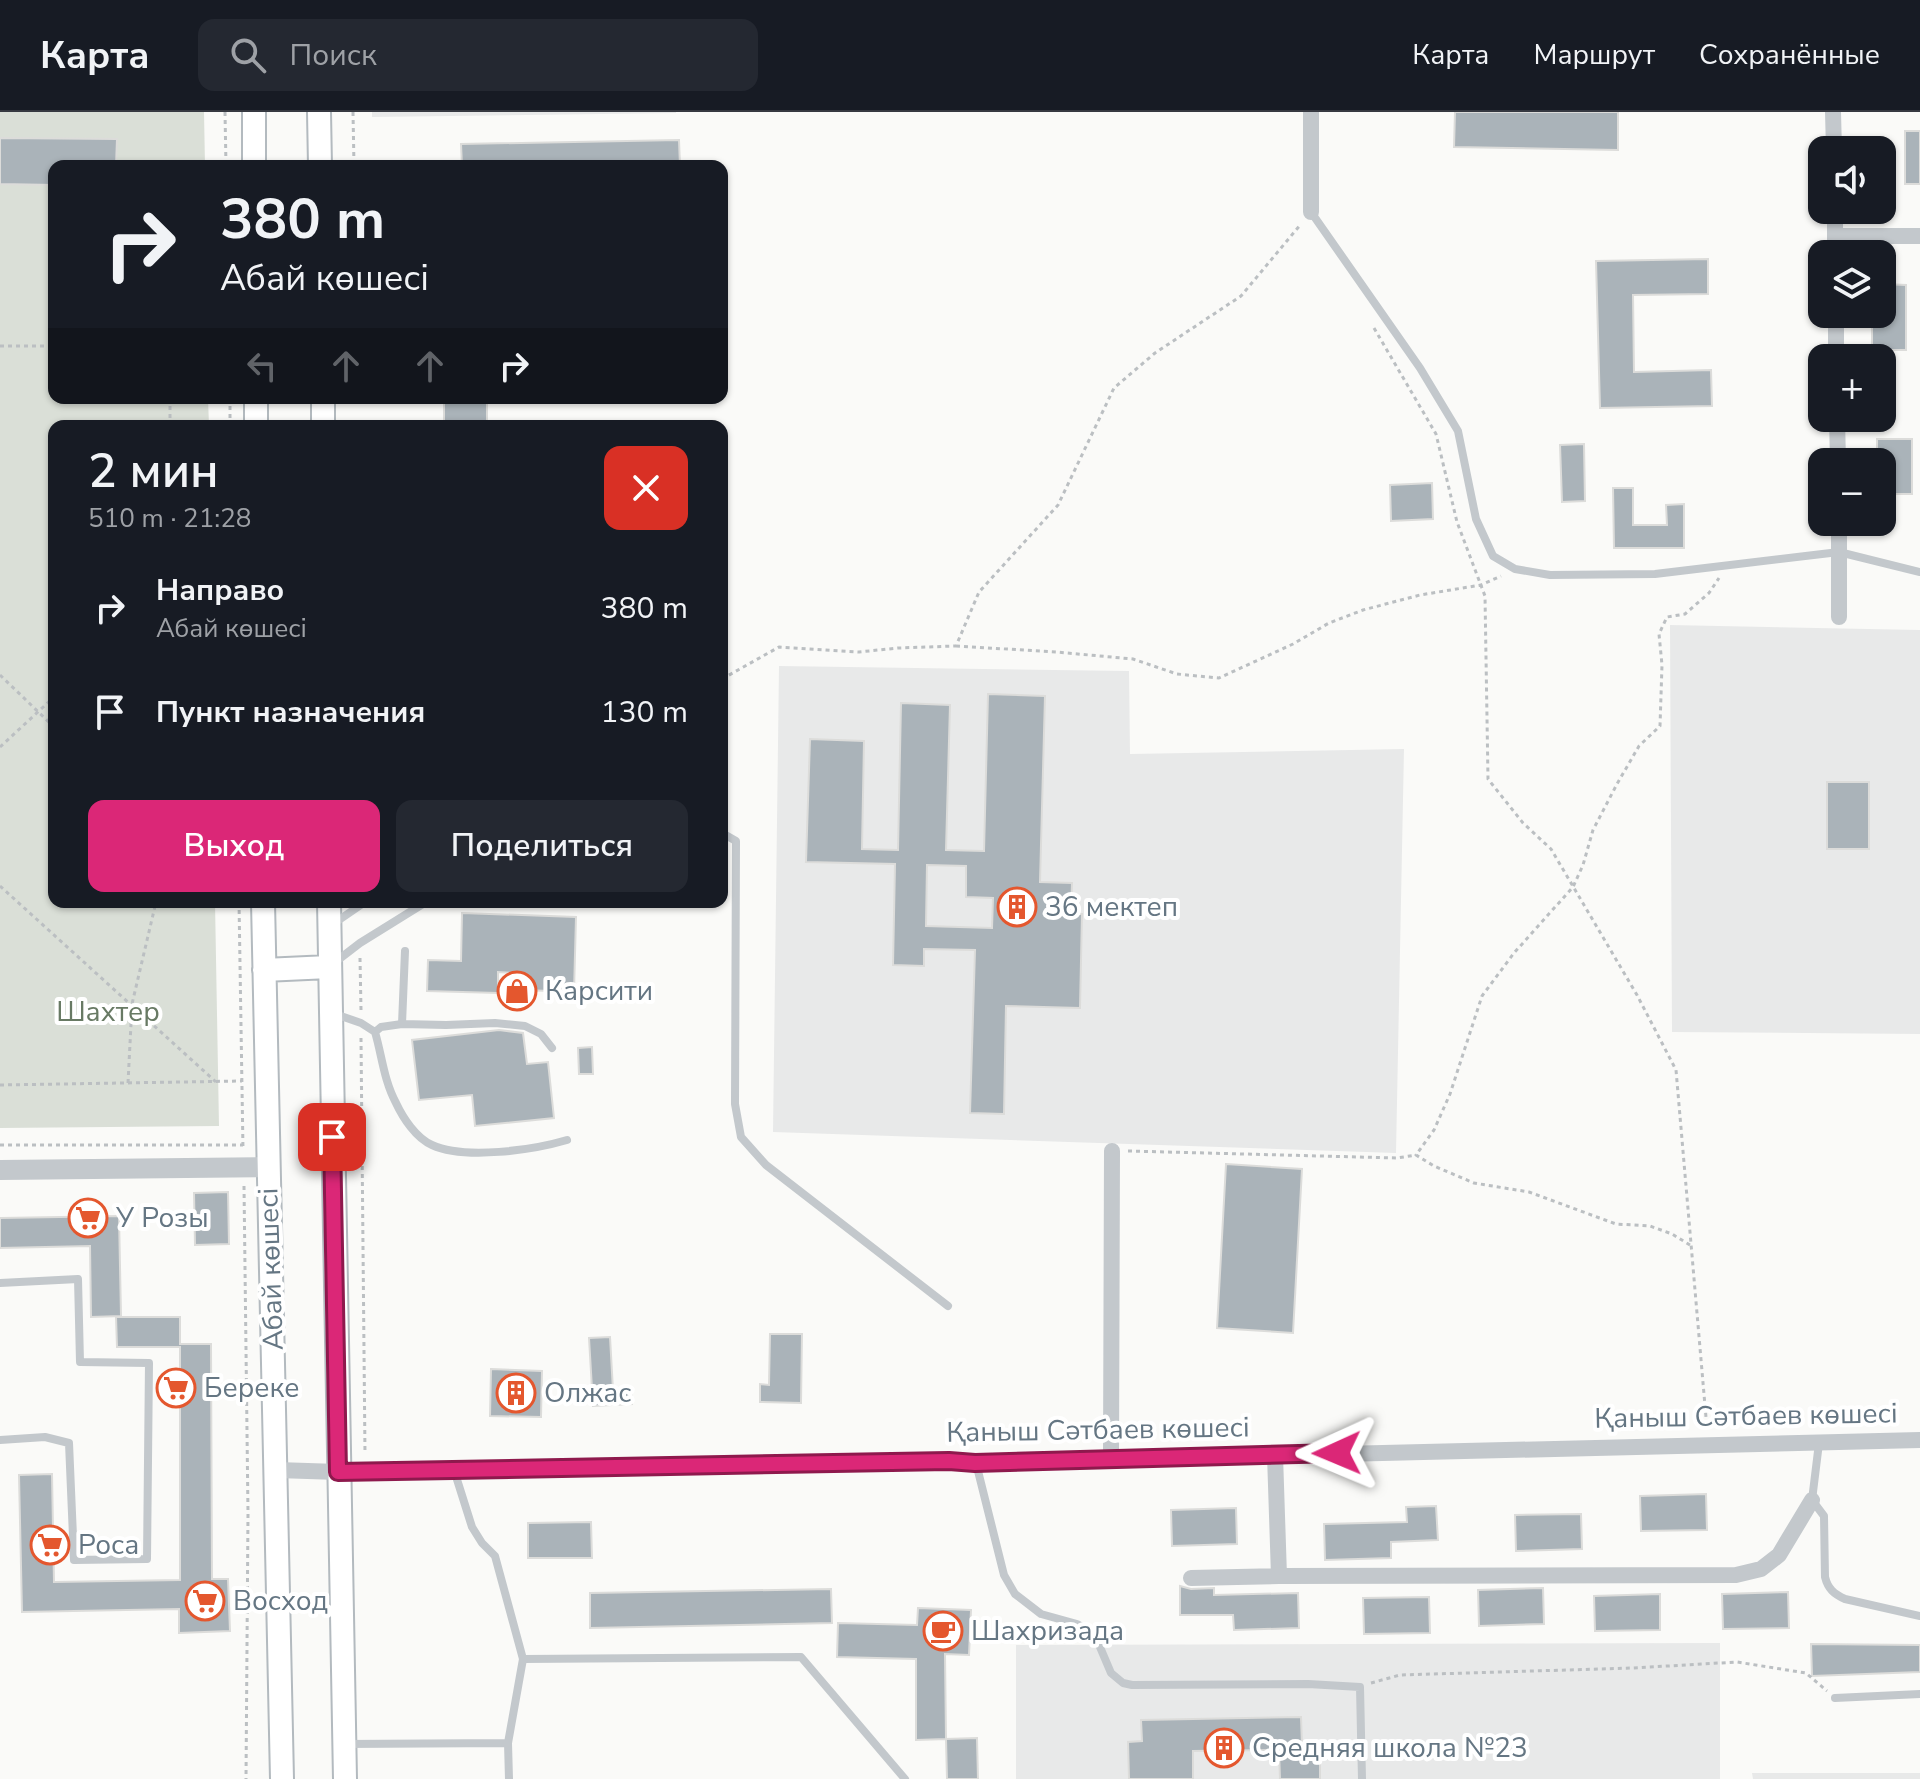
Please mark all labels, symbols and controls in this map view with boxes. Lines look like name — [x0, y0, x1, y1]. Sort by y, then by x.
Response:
search box — [198, 19, 758, 91]
text: Карта — [40, 30, 150, 81]
icon: search — [226, 33, 270, 77]
text: Поиск — [290, 35, 377, 76]
text: Карта — [1412, 36, 1489, 74]
text: Маршрут — [1533, 36, 1655, 74]
text: Сохранённые — [1699, 36, 1880, 74]
map controls — [1808, 136, 1896, 536]
button: sound — [1808, 136, 1896, 224]
text: 380 m — [220, 181, 385, 258]
icon: right — [88, 192, 192, 296]
button: layers — [1808, 240, 1896, 328]
text: Абай көшесі — [220, 254, 429, 303]
icon: left — [240, 344, 284, 388]
icon: ahead — [324, 344, 368, 388]
icon: ahead — [408, 344, 452, 388]
icon: right — [492, 344, 536, 388]
button: + — [1808, 344, 1896, 432]
text: 2 мин — [88, 438, 219, 504]
button: close — [604, 446, 688, 530]
button: − — [1808, 448, 1896, 536]
text: 510 m · 21:28 — [88, 501, 251, 536]
text: Направо — [156, 570, 284, 611]
icon: right — [88, 586, 132, 630]
text: 380 m — [601, 588, 688, 629]
text: Абай көшесі — [156, 611, 307, 646]
icon: arrive — [88, 690, 132, 734]
text: Пункт назначения — [156, 692, 425, 733]
text: 130 m — [601, 692, 688, 733]
button: Выход — [88, 800, 380, 892]
button: Поделиться — [396, 800, 688, 892]
building icon: 36 мектеп — [996, 886, 1038, 928]
place label: 36 мектеп — [1045, 888, 1178, 926]
shop icon: Карсити — [496, 970, 538, 1012]
place label: Карсити — [545, 972, 653, 1010]
park label: Шахтер — [56, 993, 160, 1031]
pin — [298, 1103, 366, 1171]
icon: arrive — [310, 1115, 354, 1159]
street label: Абай көшесі — [249, 1187, 293, 1351]
supermarket icon: У Розы — [67, 1197, 109, 1239]
place label: У Розы — [115, 1199, 209, 1237]
supermarket icon: Береке — [155, 1367, 197, 1409]
place label: Береке — [204, 1369, 299, 1407]
building icon: Олжас — [495, 1372, 537, 1414]
place label: Олжас — [544, 1374, 632, 1412]
street label: Қаныш Сәтбаев көшесі — [1594, 1394, 1898, 1438]
street label: Қаныш Сәтбаев көшесі — [946, 1408, 1250, 1452]
position arrow — [1295, 1411, 1379, 1495]
supermarket icon: Роса — [29, 1524, 71, 1566]
place label: Роса — [78, 1526, 139, 1564]
supermarket icon: Восход — [184, 1580, 226, 1622]
place label: Восход — [233, 1582, 328, 1620]
cafe icon: Шахризада — [922, 1610, 964, 1652]
place label: Шахризада — [971, 1612, 1124, 1650]
building icon: Средняя школа №23 — [1203, 1727, 1245, 1769]
place label: Средняя школа №23 — [1252, 1729, 1528, 1767]

